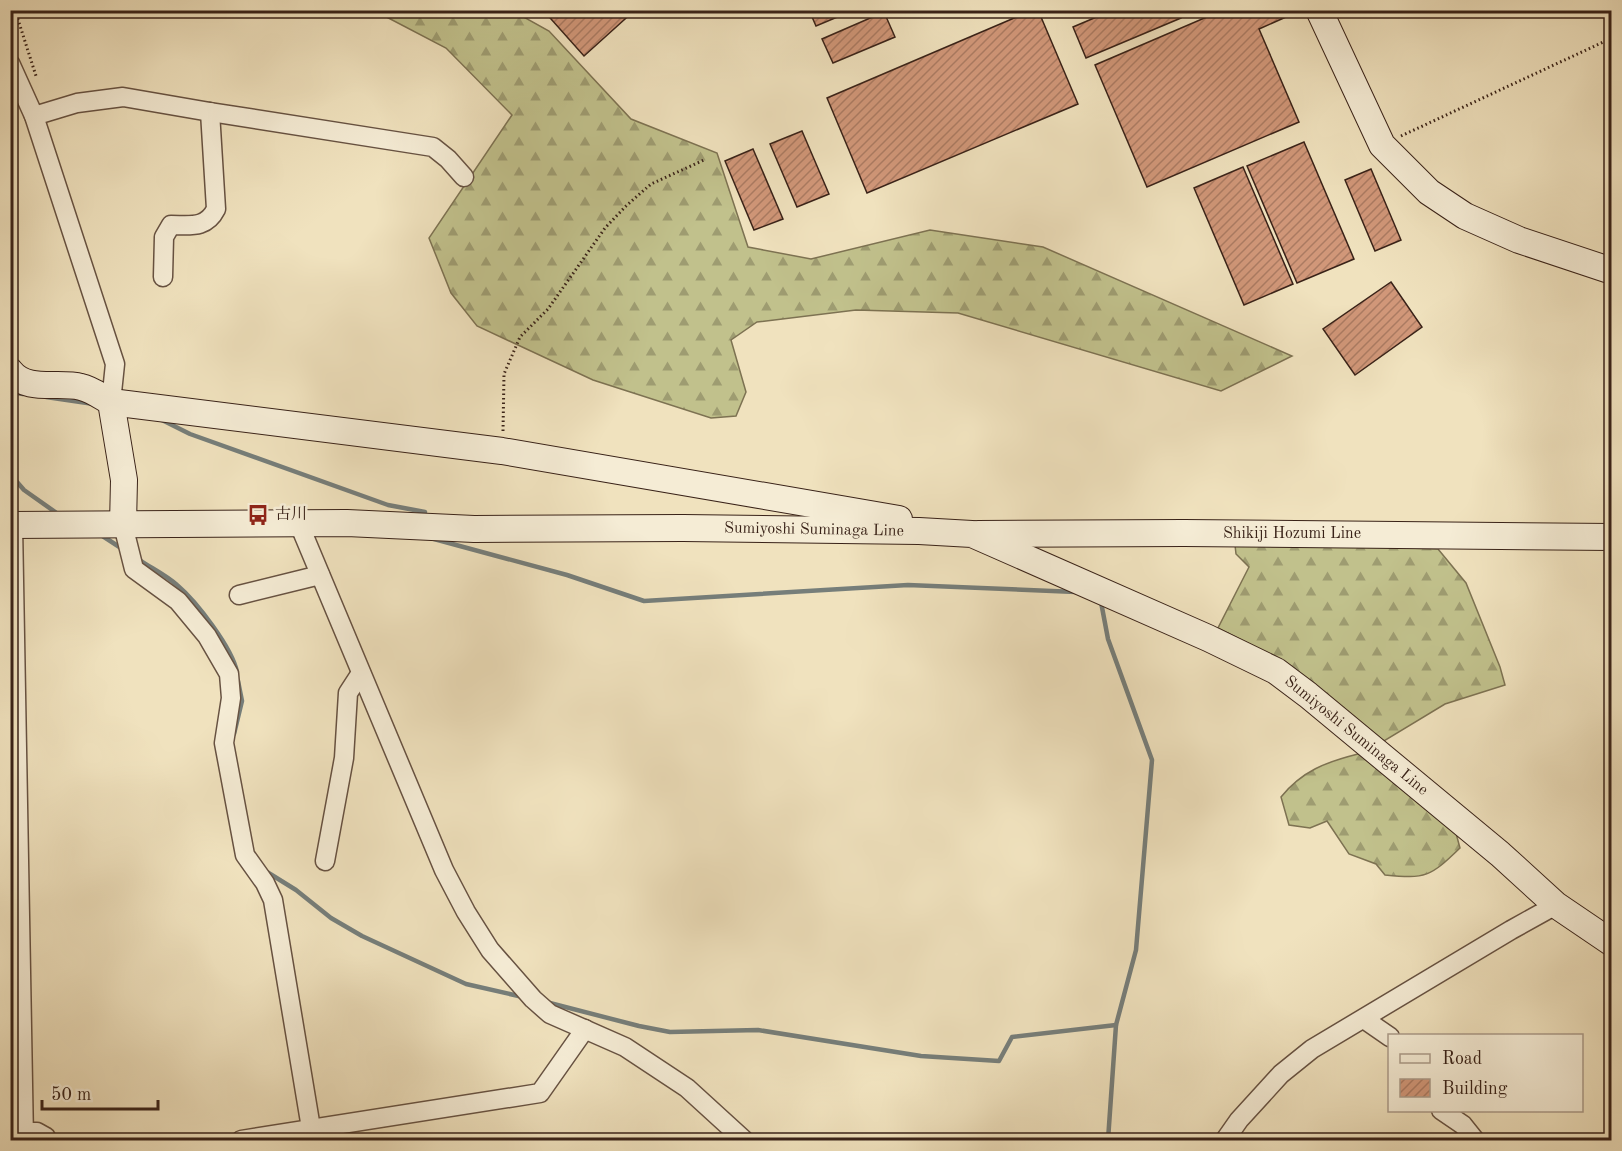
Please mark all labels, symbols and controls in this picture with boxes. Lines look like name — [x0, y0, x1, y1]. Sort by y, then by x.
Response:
bus stop icon: 古川 — [246, 503, 270, 527]
place label: 古川 — [275, 505, 307, 523]
street label: Sumiyoshi Suminaga Line — [724, 520, 904, 540]
street label: Shikiji Hozumi Line — [1223, 526, 1361, 542]
street label: Sumiyoshi Suminaga Line — [1281, 673, 1431, 799]
legend — [1388, 1034, 1583, 1112]
text: Road — [1442, 1050, 1482, 1068]
scale bar — [42, 1073, 158, 1111]
text: Building — [1442, 1080, 1508, 1098]
text: 50 m — [51, 1086, 91, 1104]

